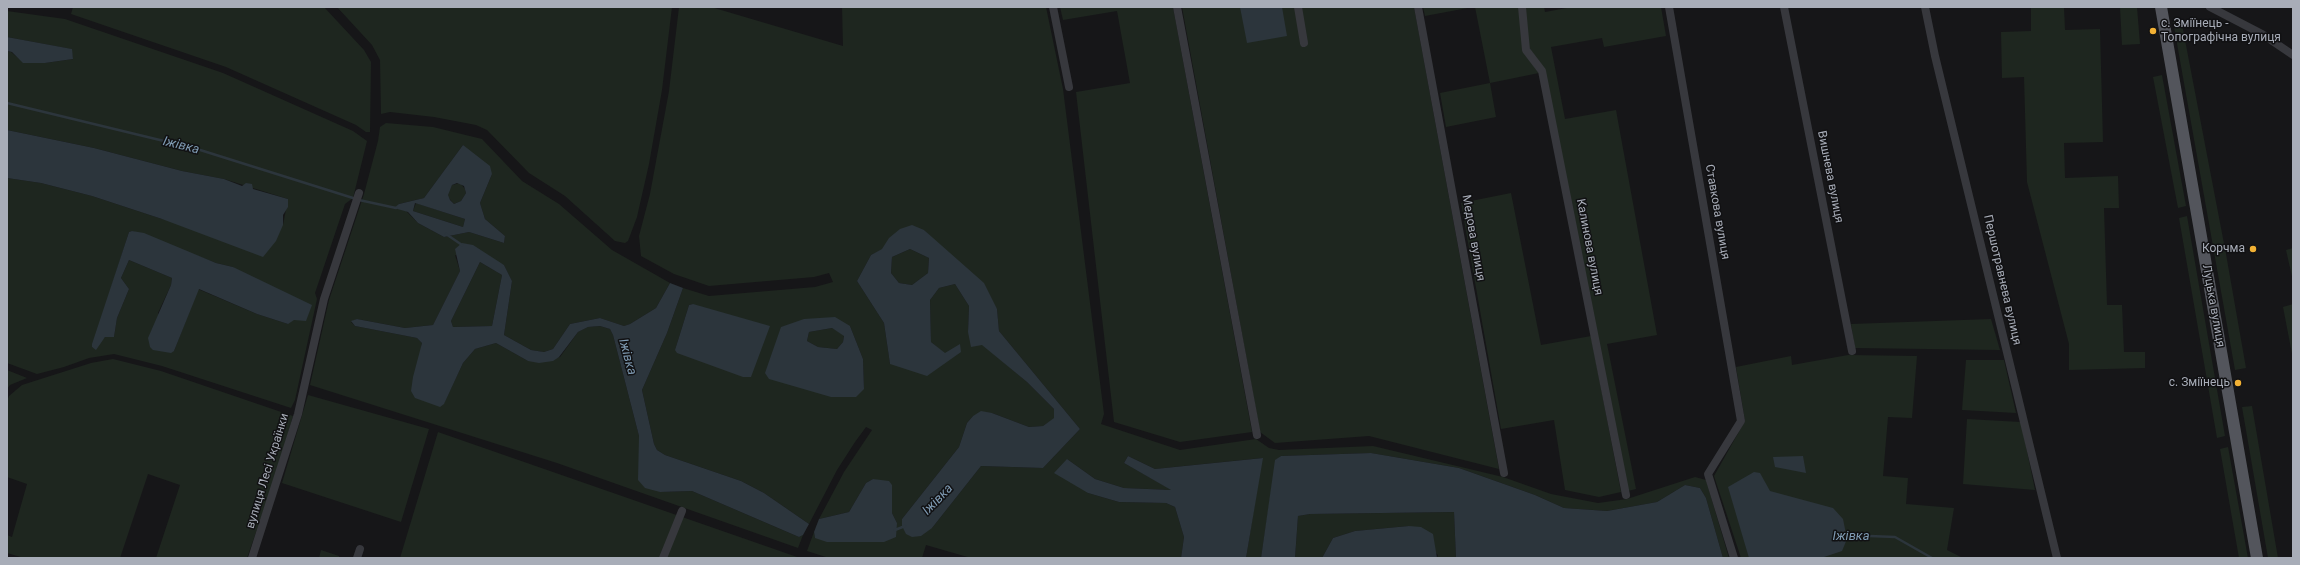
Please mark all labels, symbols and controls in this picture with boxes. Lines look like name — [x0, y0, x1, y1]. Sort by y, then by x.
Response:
place label: с. Зміїнець - Топографічна вулиця — [2161, 17, 2281, 45]
marker: с. Зміїнець - Топографічна вулиця — [2148, 26, 2158, 36]
street label: Вишнева вулиця — [1814, 130, 1846, 224]
water label: Іжівка — [161, 134, 201, 158]
street label: Ставкова вулиця — [1702, 163, 1732, 261]
street label: Медова вулиця — [1458, 194, 1488, 282]
street label: Калинова вулиця — [1573, 197, 1605, 297]
street label: Першотравнева вулиця — [1980, 213, 2024, 347]
place label: Корчма — [2202, 242, 2245, 256]
marker: Корчма — [2248, 244, 2258, 254]
street label: Луцька вулиця — [2199, 264, 2227, 348]
water label: Іжівка — [615, 337, 639, 377]
place label: с. Зміїнець — [2169, 376, 2230, 390]
marker: с. Зміїнець — [2233, 378, 2243, 388]
street label: вулиця Лесі Українки — [244, 412, 292, 530]
water label: Іжівка — [920, 481, 956, 519]
water label: Іжівка — [1832, 529, 1870, 545]

